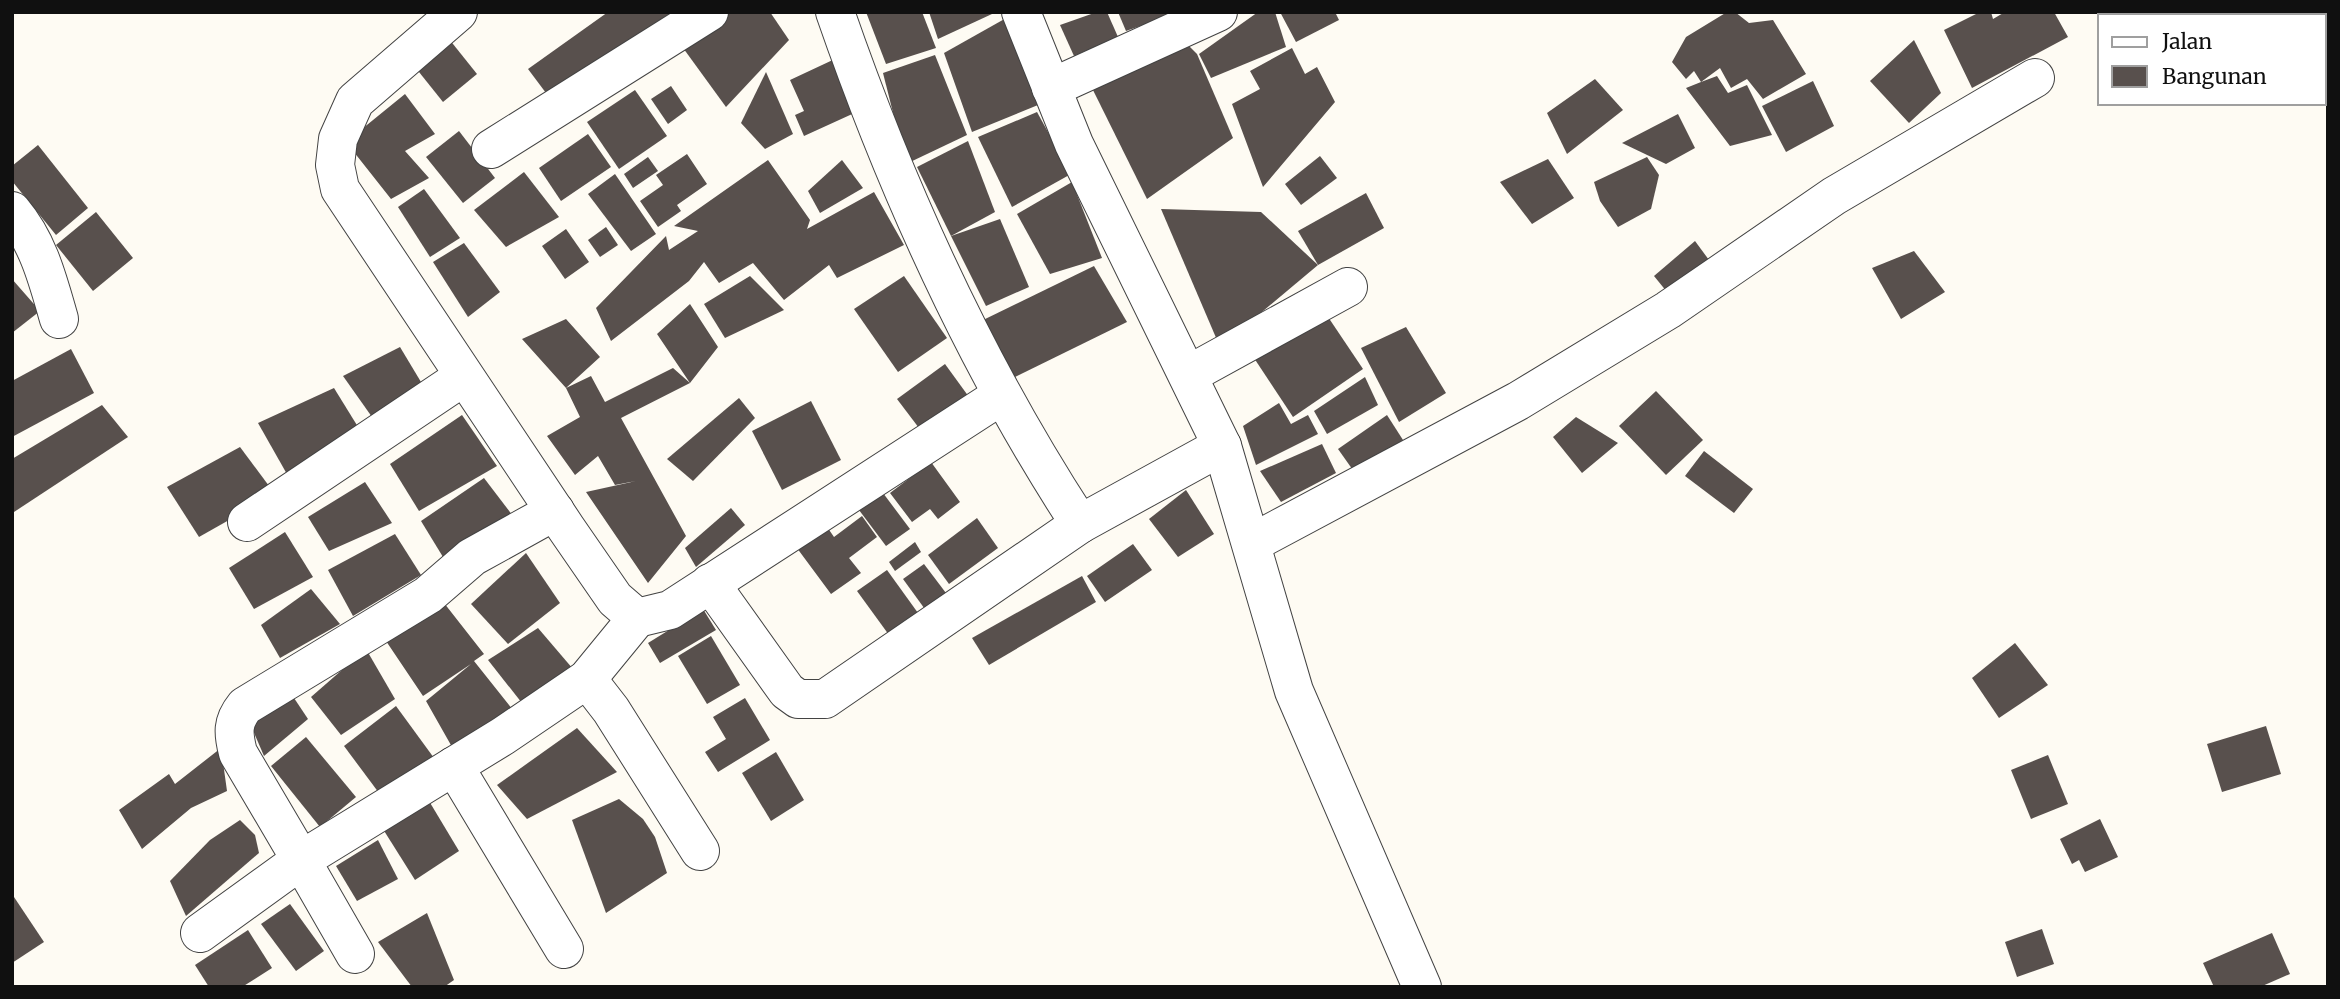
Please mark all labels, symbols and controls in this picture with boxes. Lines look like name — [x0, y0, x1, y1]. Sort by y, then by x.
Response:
legend — [2098, 14, 2326, 105]
text: Jalan — [2161, 28, 2212, 55]
text: Bangunan — [2162, 63, 2267, 90]

